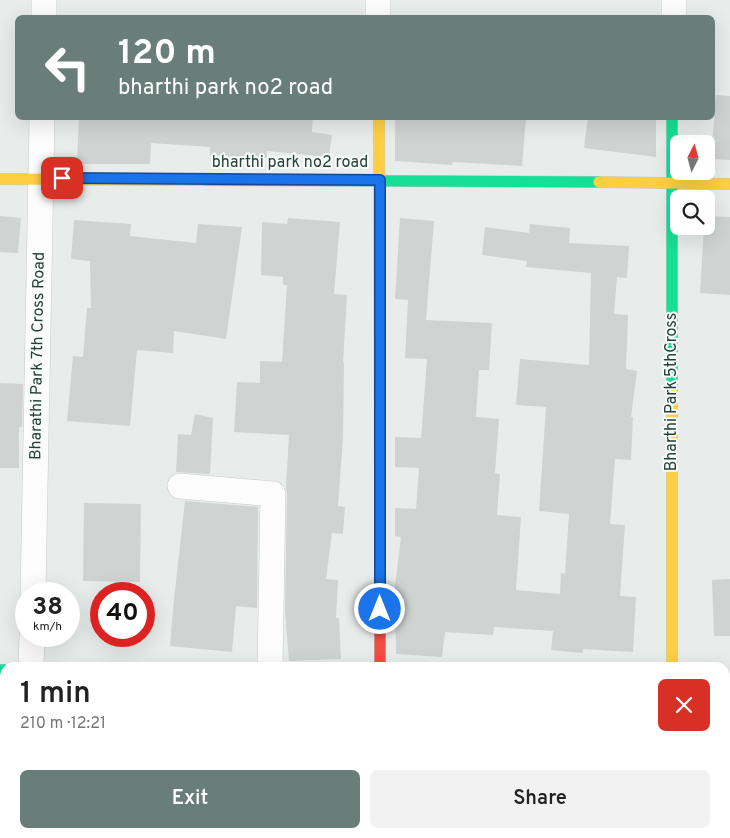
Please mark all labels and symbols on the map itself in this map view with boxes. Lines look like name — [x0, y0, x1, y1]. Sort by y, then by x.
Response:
north arrow — [670, 135, 715, 180]
street label: bharthi park no2 road — [212, 153, 368, 173]
pin — [41, 157, 83, 199]
street label: Bharathi Park 7th Cross Road — [26, 252, 50, 460]
street label: Bharthi Park 5thCross — [662, 313, 682, 471]
speed limit sign: 40 — [90, 582, 155, 647]
position arrow — [353, 582, 405, 634]

